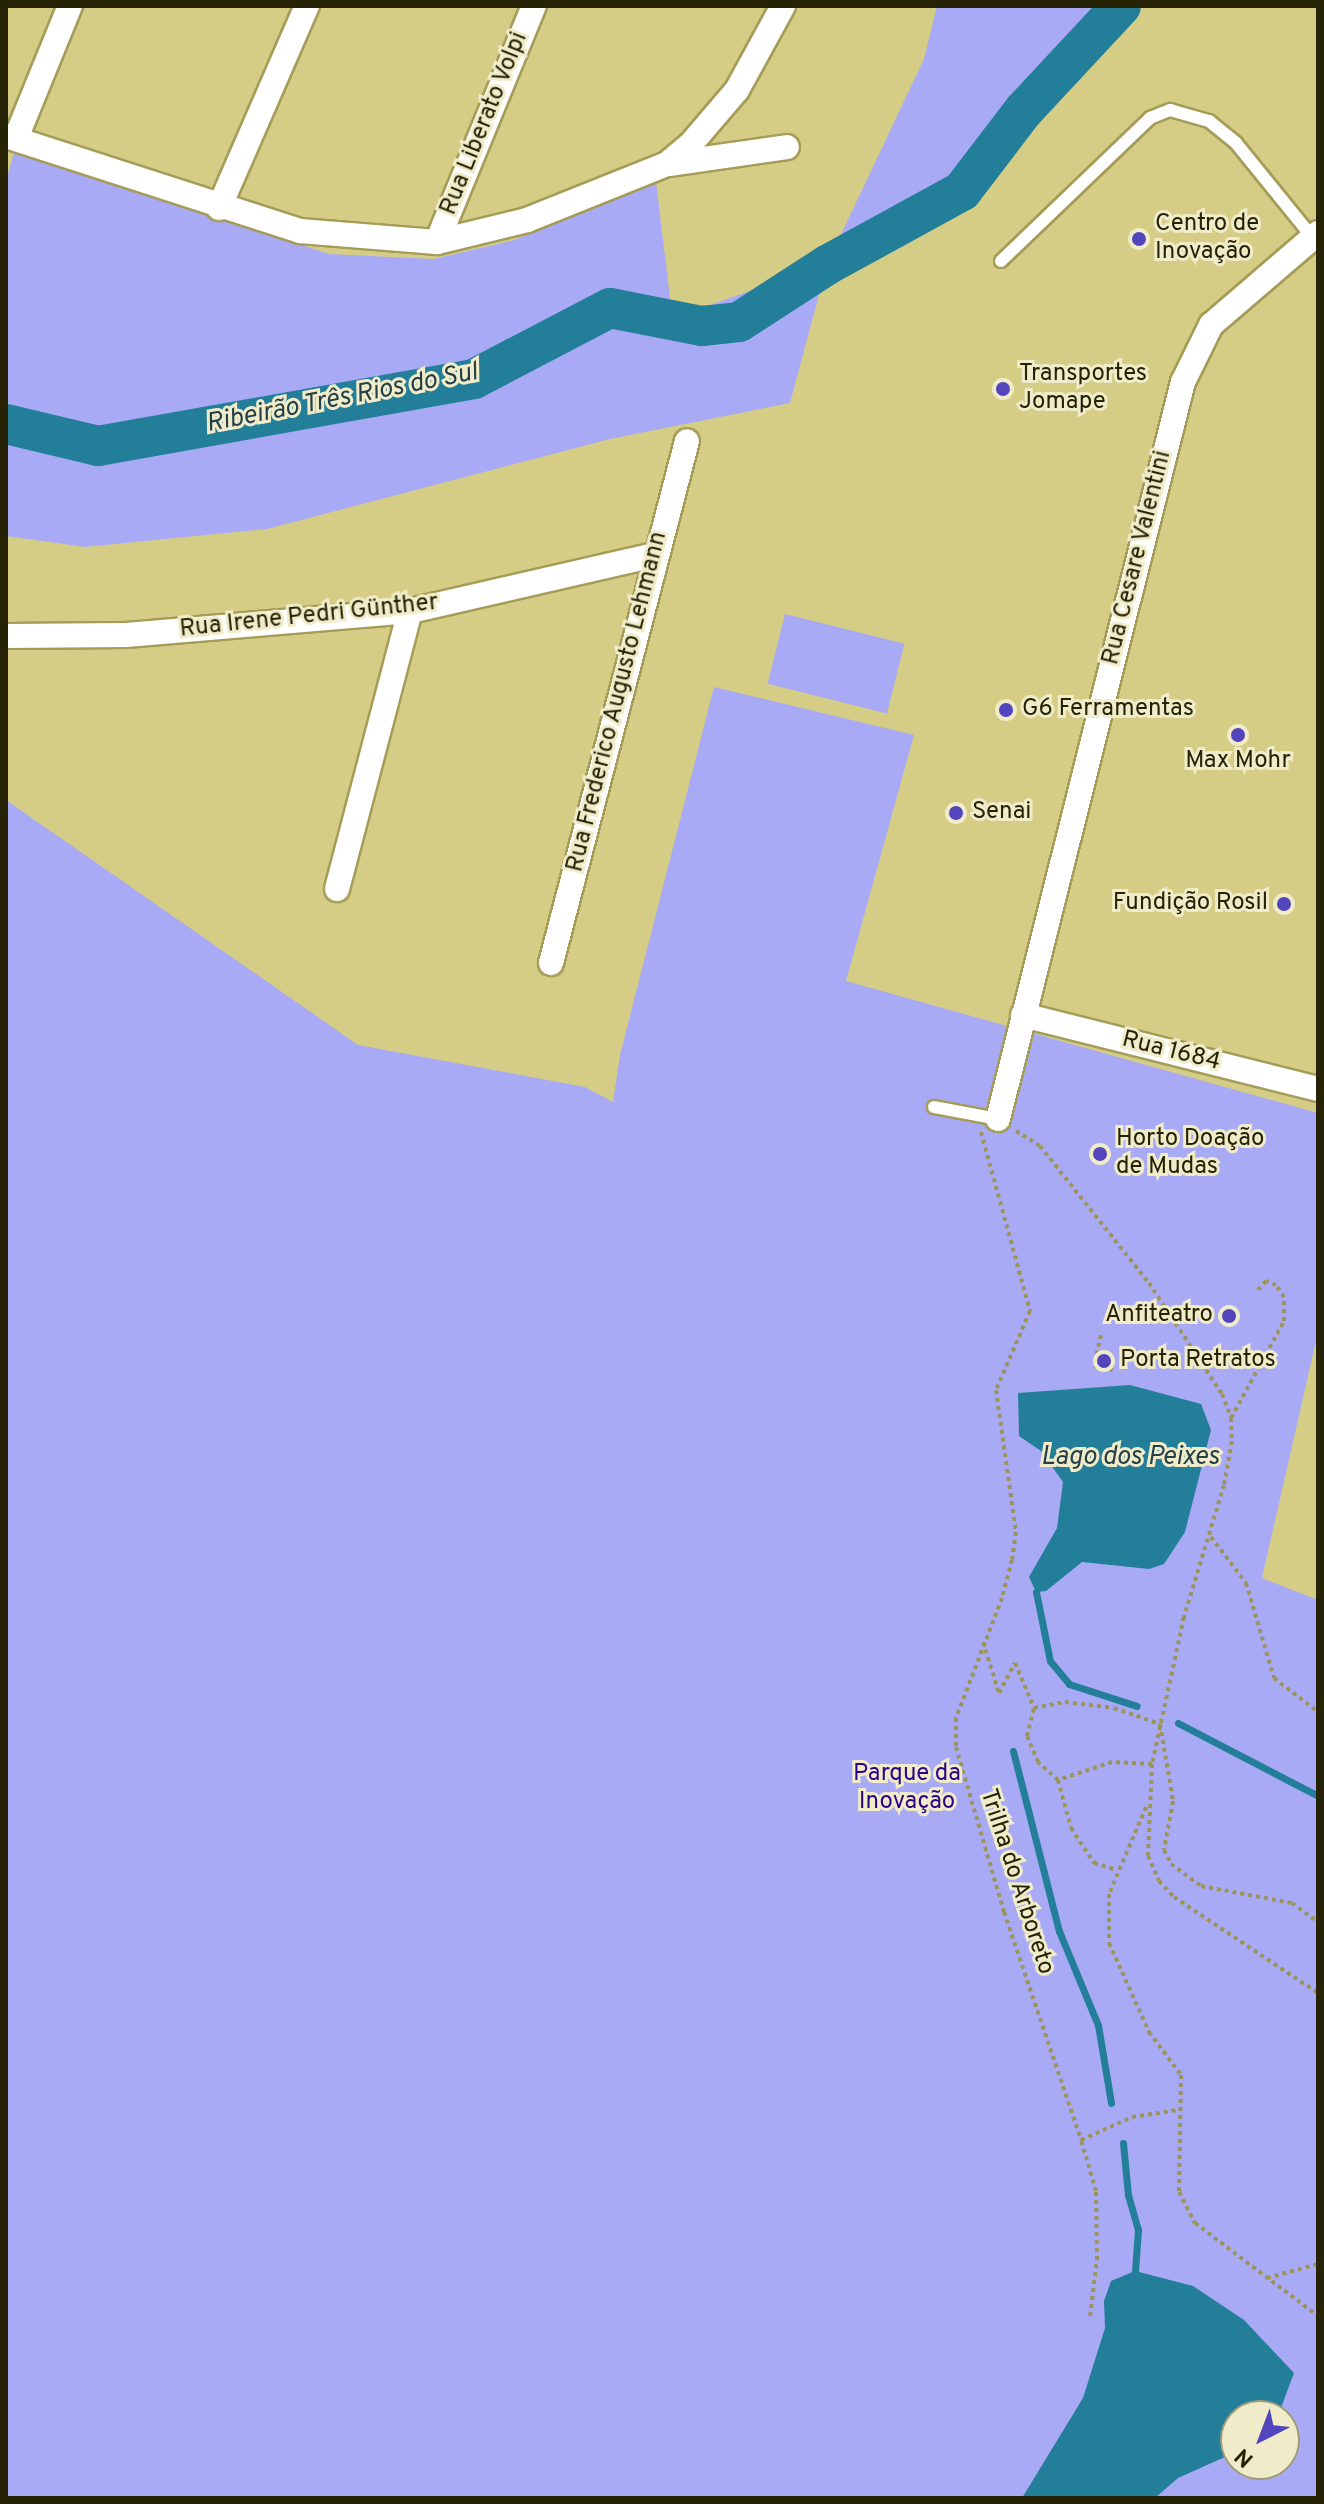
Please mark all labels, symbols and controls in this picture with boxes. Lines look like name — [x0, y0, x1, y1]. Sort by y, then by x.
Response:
street label: Rua Liberato Volpi — [435, 28, 535, 220]
place label: Centro de Inovação — [1155, 211, 1259, 267]
marker: Centro de Inovação — [1130, 230, 1148, 248]
water label: Ribeirão Três Rios do Sul — [203, 357, 481, 441]
place label: Transportes Jomape — [1019, 361, 1147, 417]
marker: Transportes Jomape — [994, 380, 1012, 398]
street label: Rua Cesare Valentini — [1097, 448, 1179, 668]
street label: Rua Frederico Augusto Lehmann — [562, 528, 674, 876]
street label: Rua Irene Pedri Günther — [178, 589, 440, 645]
place label: G6 Ferramentas — [1022, 696, 1194, 724]
marker: G6 Ferramentas — [997, 701, 1015, 719]
marker: Max Mohr — [1229, 726, 1247, 744]
place label: Max Mohr — [1185, 748, 1291, 776]
place label: Senai — [972, 799, 1031, 827]
marker: Senai — [947, 804, 965, 822]
place label: Fundição Rosil — [1113, 890, 1268, 918]
marker: Fundição Rosil — [1275, 895, 1293, 913]
street label: Rua 1684 — [1119, 1026, 1223, 1078]
place label: Horto Doação de Mudas — [1116, 1126, 1264, 1182]
marker: Horto Doação de Mudas — [1091, 1145, 1109, 1163]
place label: Anfiteatro — [1105, 1302, 1213, 1330]
marker: Anfiteatro — [1220, 1307, 1238, 1325]
place label: Porta Retratos — [1120, 1347, 1276, 1375]
marker: Porta Retratos — [1095, 1352, 1113, 1370]
water label: Lago dos Peixes — [1041, 1442, 1219, 1474]
park label: Parque da Inovação — [853, 1761, 961, 1817]
street label: Trilha do Arboreto — [972, 1785, 1060, 1979]
north arrow — [1220, 2400, 1300, 2480]
text: N — [1230, 2441, 1260, 2472]

